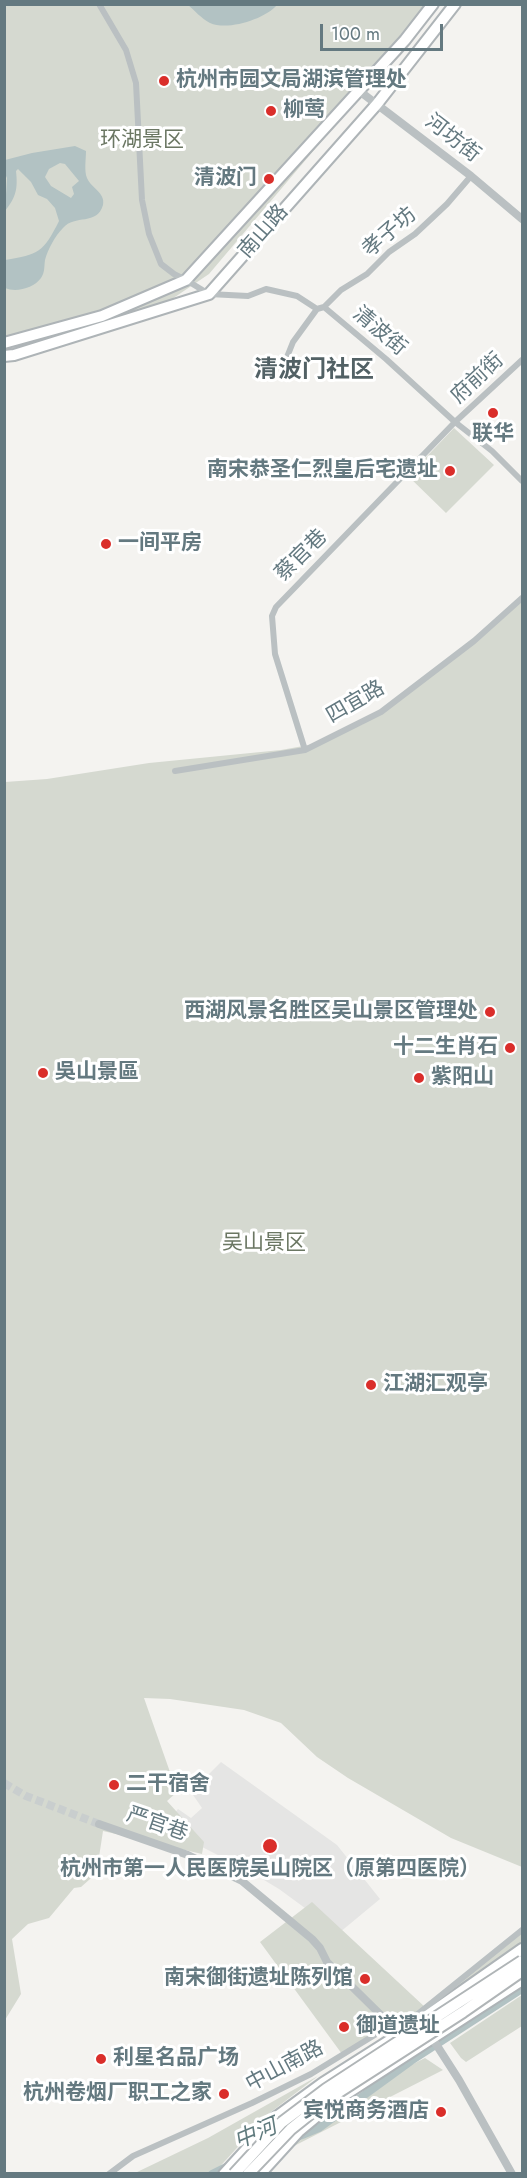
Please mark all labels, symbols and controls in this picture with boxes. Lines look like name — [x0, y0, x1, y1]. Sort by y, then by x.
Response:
scale bar — [323, 12, 446, 50]
text: 100 m — [331, 21, 380, 47]
place label: 杭州市园文局湖滨管理处 — [176, 68, 407, 94]
marker: 杭州市园文局湖滨管理处 — [157, 74, 171, 88]
place label: 柳莺 — [283, 98, 325, 124]
marker: 柳莺 — [264, 104, 278, 118]
street label: 河坊街 — [419, 110, 485, 168]
park label: 环湖景区 — [100, 128, 184, 154]
place label: 清波门 — [194, 166, 257, 192]
marker: 清波门 — [262, 172, 276, 186]
street label: 南山路 — [234, 200, 294, 264]
street label: 孝子坊 — [358, 203, 422, 263]
street label: 清波街 — [347, 302, 411, 362]
street label: 府前街 — [446, 348, 510, 410]
district label: 清波门社区 — [254, 357, 374, 385]
marker: 联华 — [486, 406, 500, 420]
place label: 联华 — [472, 422, 514, 448]
place label: 南宋恭圣仁烈皇后宅遗址 — [207, 458, 438, 484]
marker: 南宋恭圣仁烈皇后宅遗址 — [443, 464, 457, 478]
street label: 蔡官巷 — [271, 525, 333, 587]
place label: 一间平房 — [118, 531, 202, 557]
marker: 一间平房 — [99, 537, 113, 551]
street label: 四宜路 — [322, 676, 390, 730]
place label: 西湖风景名胜区吴山景区管理处 — [184, 999, 478, 1025]
marker: 西湖风景名胜区吴山景区管理处 — [483, 1005, 497, 1019]
place label: 十二生肖石 — [393, 1035, 498, 1061]
marker: 十二生肖石 — [503, 1041, 517, 1055]
place label: 吳山景區 — [55, 1060, 139, 1086]
place label: 紫阳山 — [431, 1065, 494, 1091]
marker: 吳山景區 — [36, 1066, 50, 1080]
marker: 紫阳山 — [412, 1071, 426, 1085]
park label: 吴山景区 — [222, 1231, 306, 1257]
place label: 江湖汇观亭 — [383, 1372, 488, 1398]
marker: 江湖汇观亭 — [364, 1378, 378, 1392]
place label: 二干宿舍 — [126, 1772, 210, 1798]
marker: 二干宿舍 — [107, 1778, 121, 1792]
street label: 严官巷 — [123, 1803, 191, 1847]
marker: 杭州市第一人民医院吴山院区（原第四医院） — [261, 1837, 279, 1855]
place label: 杭州市第一人民医院吴山院区（原第四医院） — [60, 1857, 480, 1883]
place label: 南宋御街遗址陈列馆 — [164, 1966, 353, 1992]
marker: 南宋御街遗址陈列馆 — [358, 1972, 372, 1986]
place label: 御道遗址 — [356, 2014, 440, 2040]
marker: 御道遗址 — [337, 2020, 351, 2034]
street label: 中山南路 — [242, 2036, 328, 2098]
place label: 利星名品广场 — [113, 2046, 239, 2072]
marker: 利星名品广场 — [94, 2052, 108, 2066]
place label: 杭州卷烟厂职工之家 — [23, 2081, 212, 2107]
marker: 杭州卷烟厂职工之家 — [217, 2087, 231, 2101]
place label: 宾悦商务酒店 — [303, 2099, 429, 2125]
marker: 宾悦商务酒店 — [434, 2105, 448, 2119]
water label: 中河 — [231, 2114, 281, 2156]

